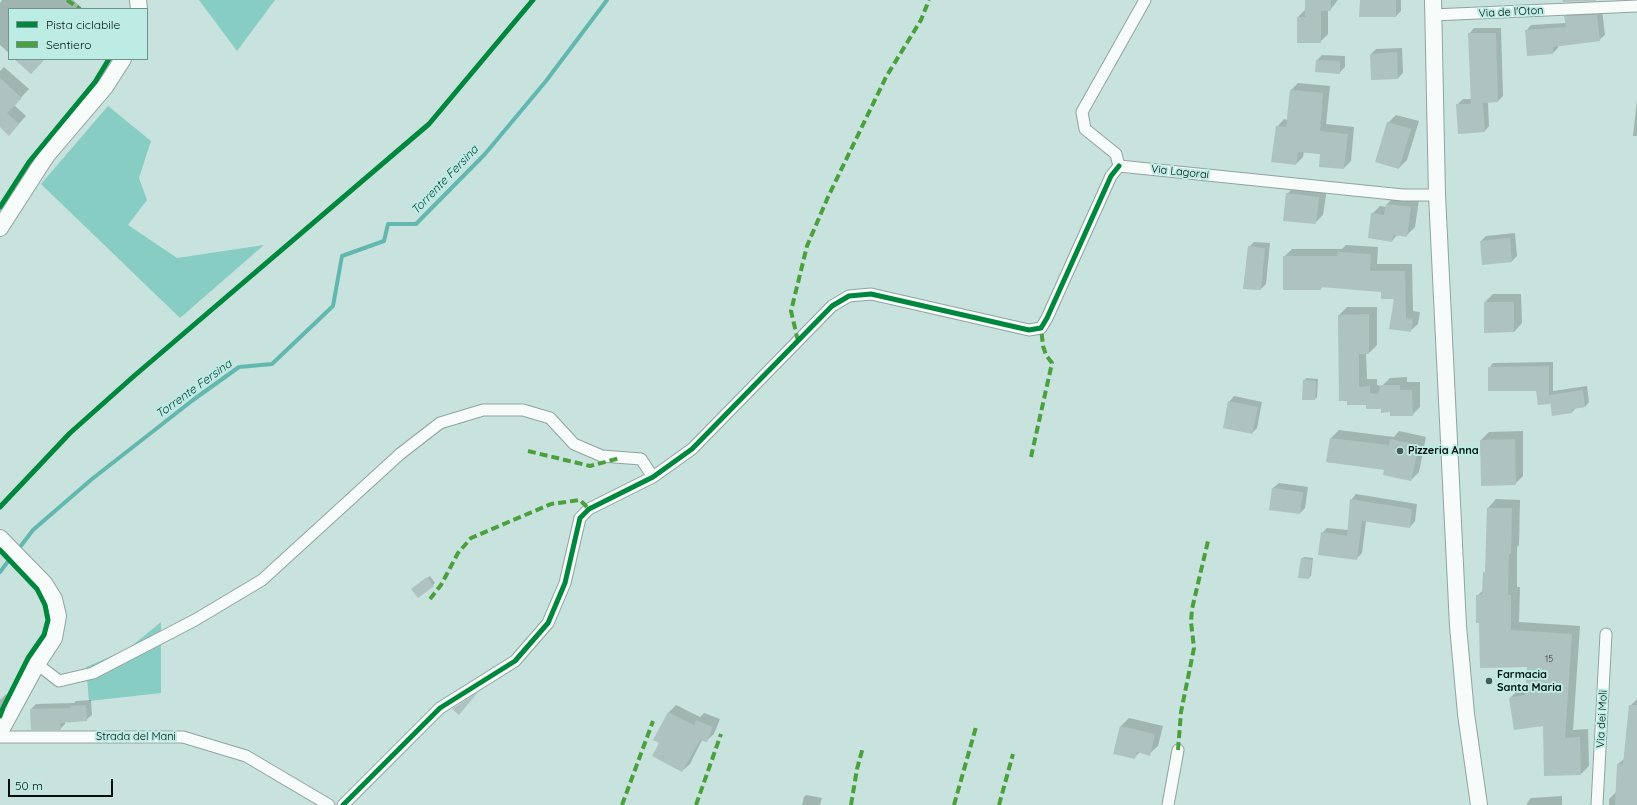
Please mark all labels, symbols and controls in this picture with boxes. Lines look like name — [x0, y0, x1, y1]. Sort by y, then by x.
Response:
street label: Via de l'Oton — [1478, 4, 1544, 20]
legend — [8, 8, 148, 60]
text: Pista ciclabile — [46, 17, 120, 32]
text: Sentiero — [46, 37, 91, 52]
water label: Torrente Fersina — [408, 143, 482, 217]
street label: Via Lagorai — [1150, 162, 1210, 182]
water label: Torrente Fersina — [153, 357, 235, 421]
place label: Pizzeria Anna — [1408, 444, 1479, 458]
marker: Pizzeria Anna — [1395, 446, 1405, 456]
house number: 15 — [1545, 654, 1553, 664]
place label: Farmacia Santa Maria — [1497, 668, 1562, 694]
marker: Farmacia Santa Maria — [1484, 676, 1494, 686]
street label: Via dei Moli — [1594, 690, 1610, 748]
street label: Strada del Mani — [96, 730, 176, 744]
scale bar — [10, 771, 115, 797]
text: 50 m — [15, 778, 43, 793]

